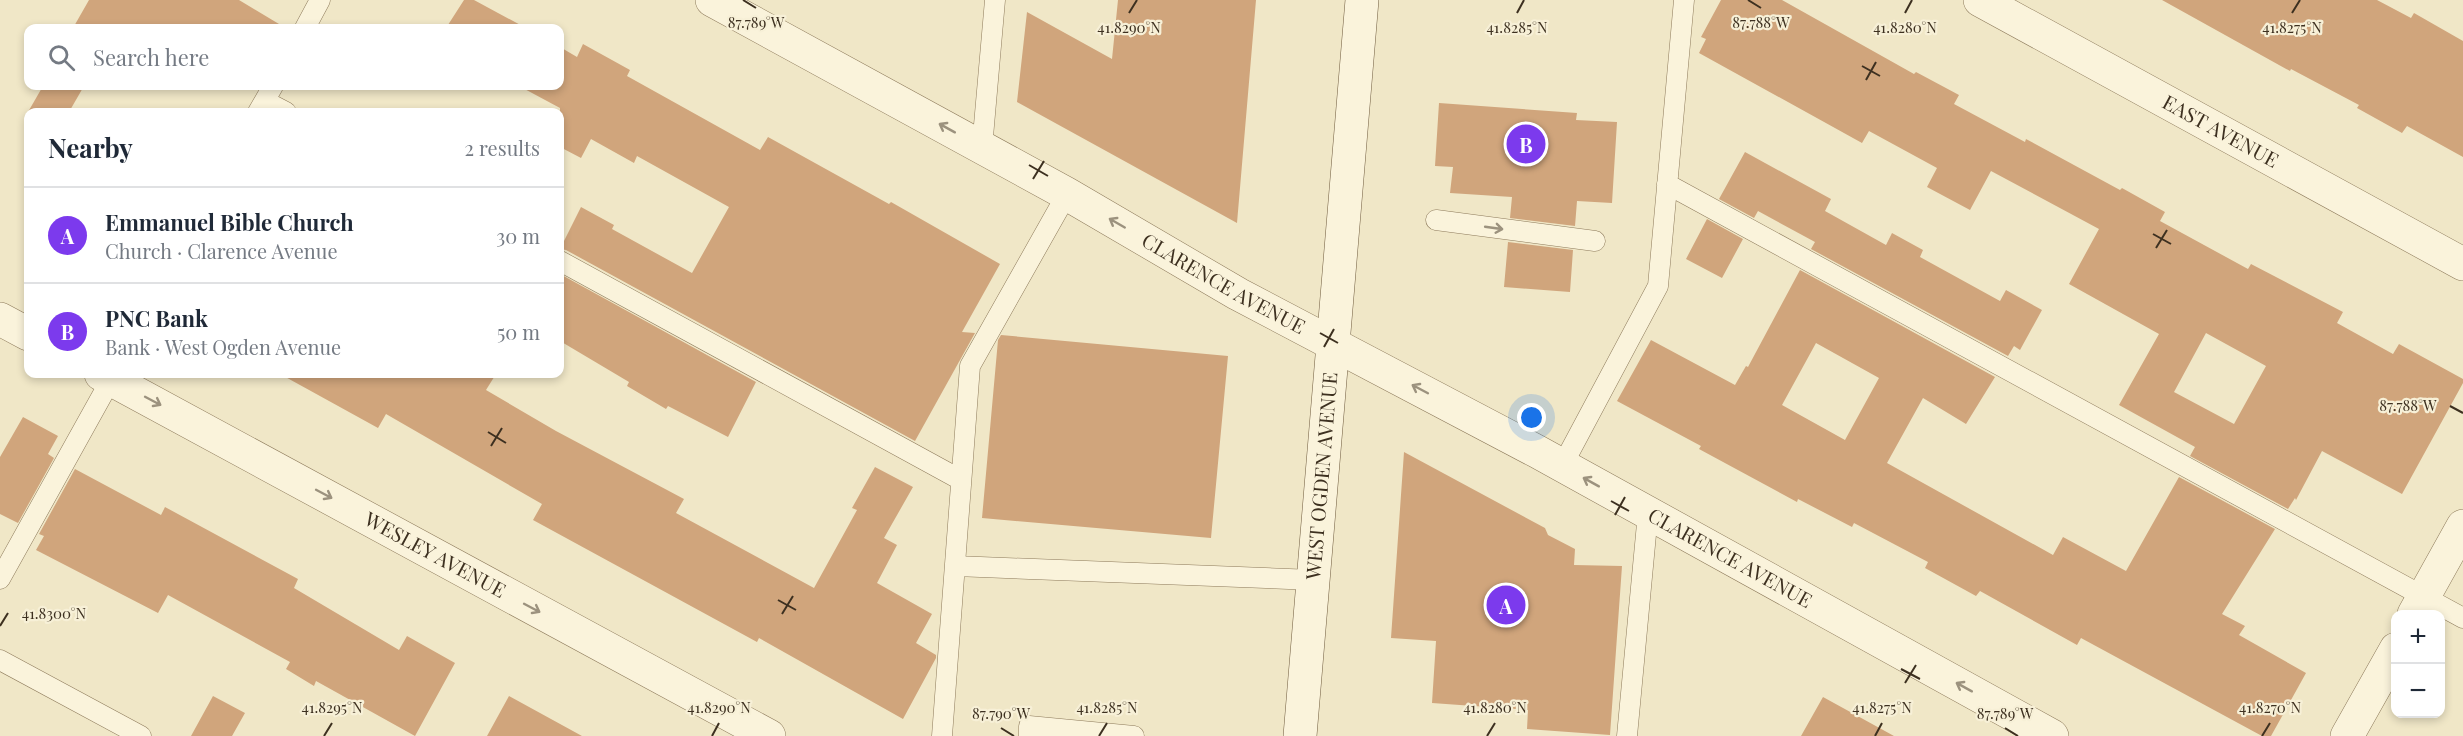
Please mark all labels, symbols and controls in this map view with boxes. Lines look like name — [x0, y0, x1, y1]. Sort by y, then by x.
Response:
text: 87.789°W — [728, 12, 785, 32]
text: 87.788°W — [1732, 12, 1790, 32]
text: 41.8290°N — [1097, 17, 1161, 37]
text: 41.8285°N — [1486, 17, 1548, 37]
text: 41.8280°N — [1873, 17, 1937, 37]
text: 41.8275°N — [2262, 17, 2322, 37]
search box — [24, 24, 564, 90]
icon: search — [45, 41, 78, 74]
text: Search here — [93, 42, 209, 72]
street label: EAST AVENUE — [2158, 88, 2284, 173]
one-way arrow — [938, 122, 956, 133]
pin: B — [1506, 122, 1546, 166]
text: Nearby — [48, 130, 133, 165]
text: 2 results — [465, 134, 540, 161]
text: Emmanuel Bible Church — [105, 207, 354, 237]
one-way arrow — [1109, 217, 1126, 229]
text: A — [61, 222, 74, 249]
text: 30 m — [496, 222, 540, 249]
one-way arrow — [1484, 222, 1504, 233]
street label: CLARENCE AVENUE — [1138, 226, 1311, 339]
text: Church · Clarence Avenue — [105, 237, 338, 264]
text: PNC Bank — [105, 303, 208, 333]
text: B — [61, 318, 74, 345]
text: 50 m — [497, 318, 540, 345]
text: Bank · West Ogden Avenue — [105, 333, 341, 360]
street label: WEST OGDEN AVENUE — [1298, 371, 1343, 582]
one-way arrow — [1411, 383, 1429, 394]
text: 87.788°W — [2379, 395, 2437, 415]
one-way arrow — [143, 396, 161, 407]
your location — [1517, 403, 1546, 432]
one-way arrow — [1583, 476, 1600, 488]
one-way arrow — [315, 488, 332, 500]
street label: CLARENCE AVENUE — [1644, 501, 1818, 613]
street label: WESLEY AVENUE — [360, 504, 511, 603]
pin: A — [1486, 582, 1526, 628]
text: 41.8300°N — [22, 603, 87, 623]
one-way arrow — [523, 603, 541, 614]
map controls — [2391, 610, 2445, 718]
button: + — [2391, 610, 2445, 664]
button: − — [2391, 664, 2445, 718]
one-way arrow — [1956, 681, 1973, 693]
text: 41.8295°N — [301, 697, 363, 717]
text: 41.8290°N — [687, 697, 751, 717]
text: 41.8285°N — [1076, 697, 1138, 717]
text: 41.8280°N — [1463, 697, 1527, 717]
text: 41.8275°N — [1852, 697, 1912, 717]
text: 41.8270°N — [2239, 697, 2301, 717]
text: 87.790°W — [972, 703, 1030, 723]
text: 87.789°W — [1977, 703, 2034, 723]

